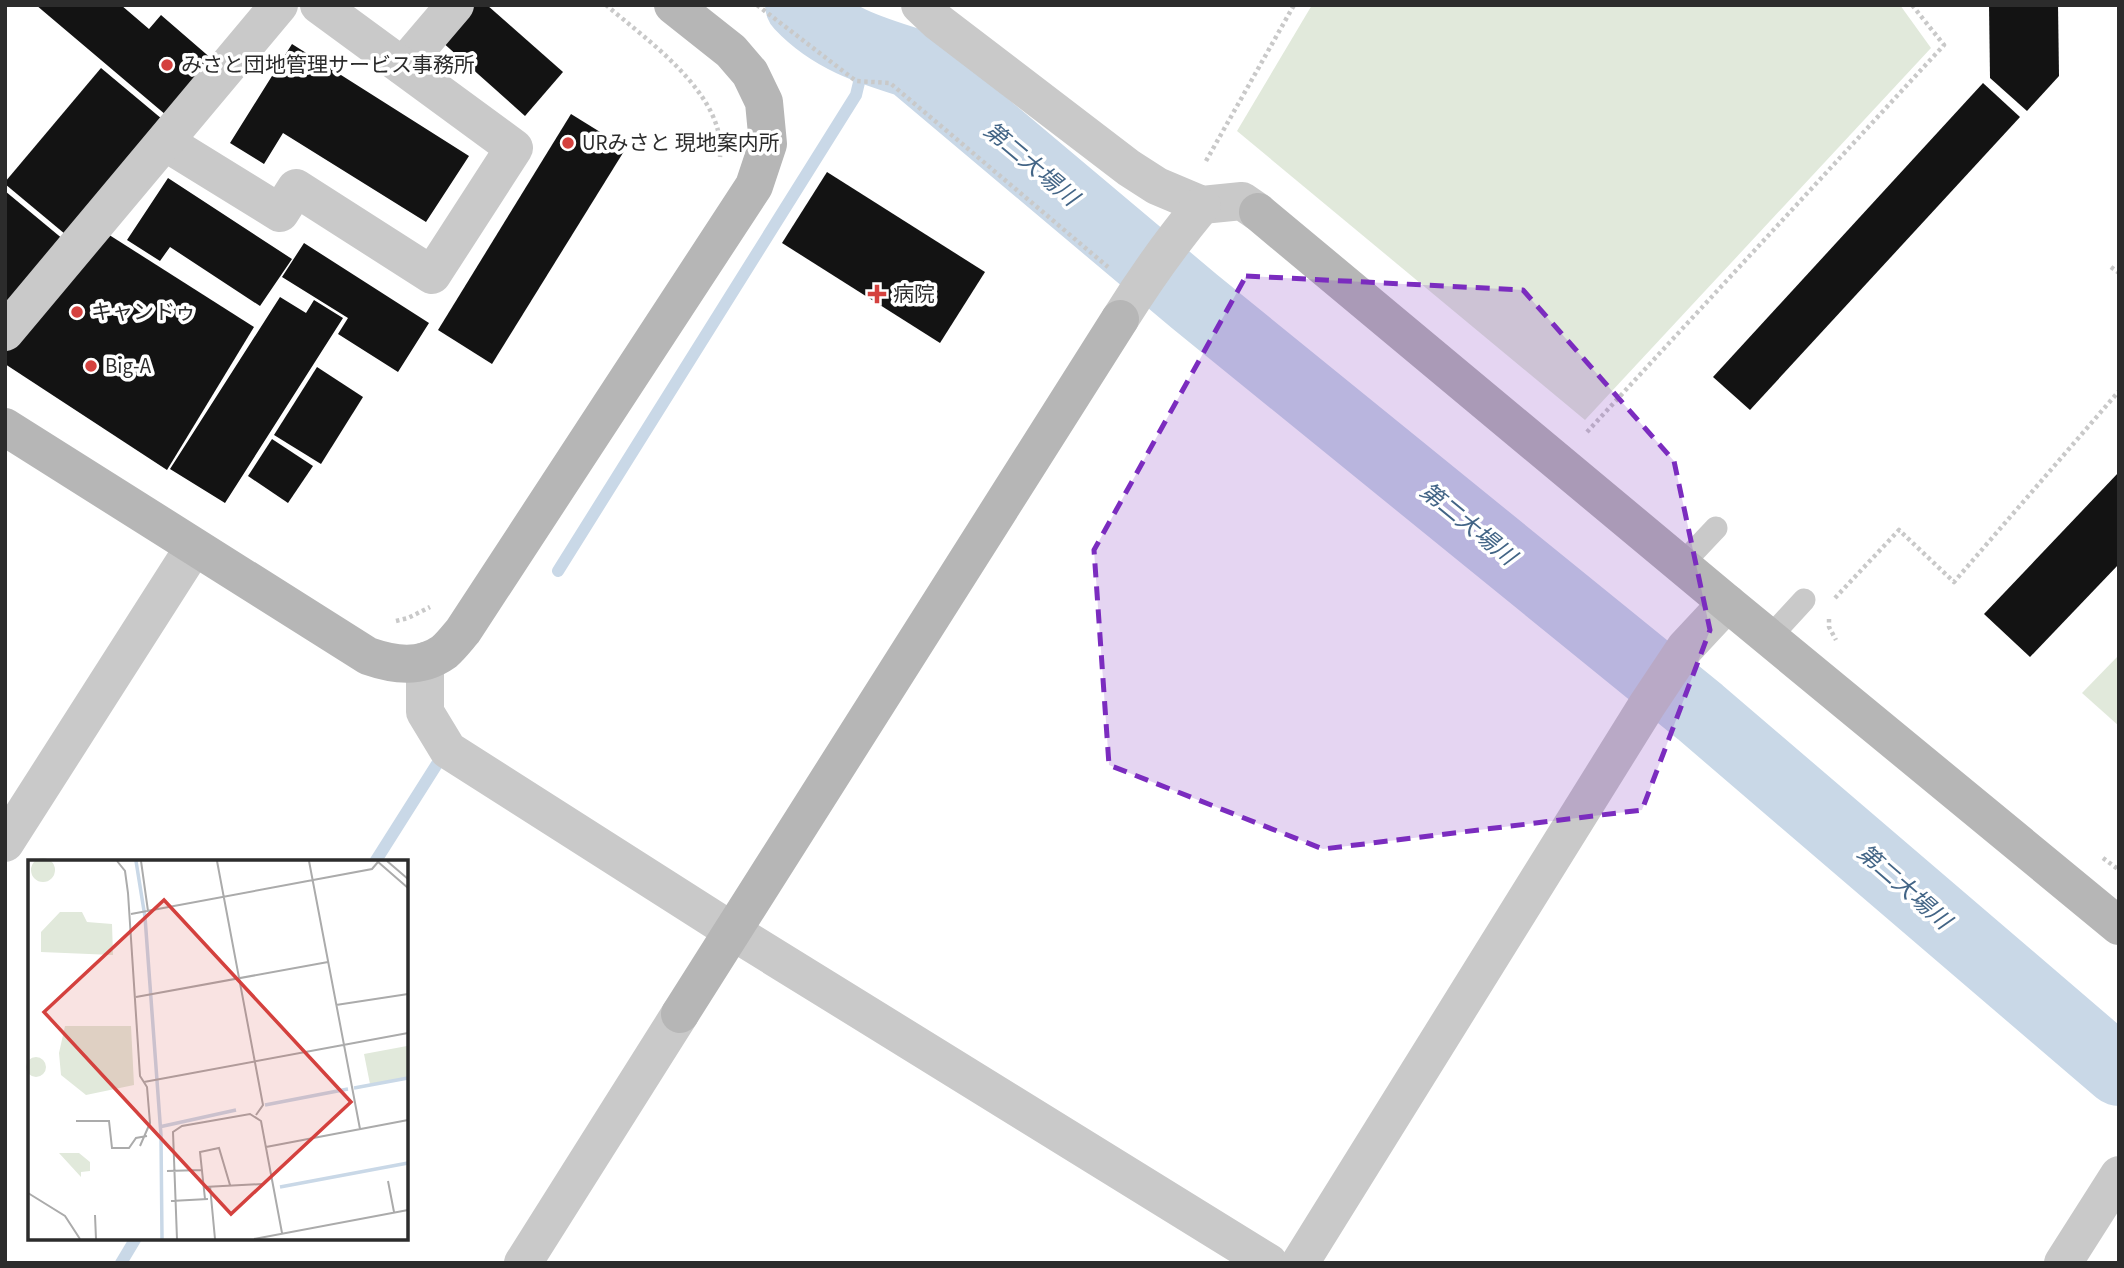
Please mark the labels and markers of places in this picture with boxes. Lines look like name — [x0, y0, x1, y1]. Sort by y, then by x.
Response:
place label: みさと団地管理サービス事務所 — [181, 50, 475, 80]
marker: みさと団地管理サービス事務所 — [159, 57, 175, 73]
place label: URみさと 現地案内所 — [582, 128, 780, 158]
marker: URみさと 現地案内所 — [560, 135, 576, 151]
place label: 病院 — [893, 279, 935, 309]
marker: 病院 — [867, 284, 887, 304]
place label: キャンドゥ — [91, 297, 196, 327]
marker: キャンドゥ — [69, 304, 85, 320]
place label: Big-A — [105, 351, 152, 381]
marker: Big-A — [83, 358, 99, 374]

